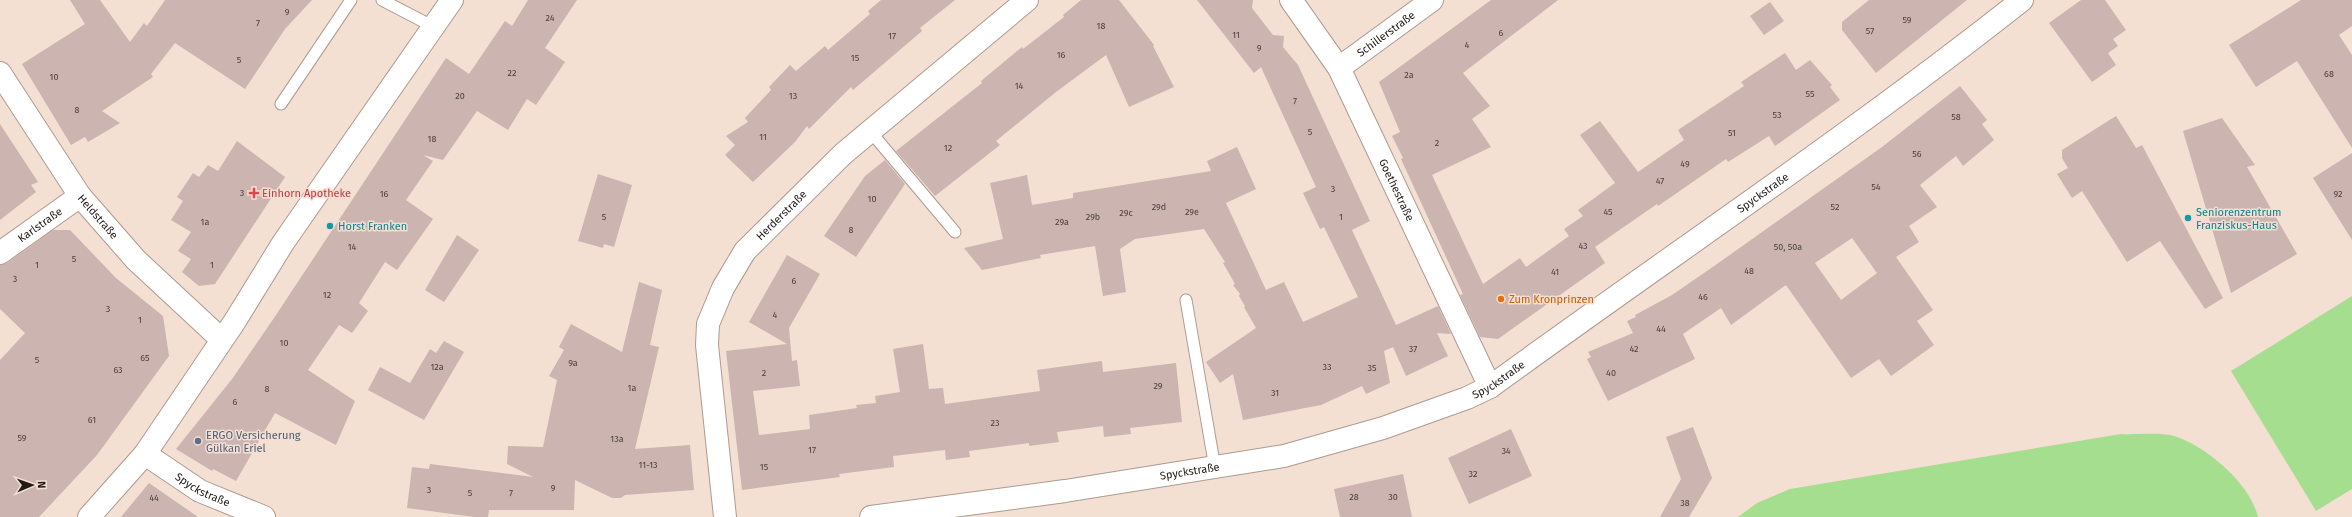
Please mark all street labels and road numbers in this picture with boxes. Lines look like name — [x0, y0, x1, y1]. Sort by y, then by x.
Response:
street label: Schillerstraße — [1354, 9, 1418, 60]
street label: Goethestraße — [1376, 157, 1416, 223]
street label: Spyckstraße — [1735, 170, 1791, 216]
street label: Herderstraße — [754, 188, 809, 243]
street label: Heldstraße — [75, 192, 121, 242]
street label: Karlstraße — [15, 205, 65, 245]
street label: Spyckstraße — [1470, 358, 1527, 402]
street label: Spyckstraße — [1159, 460, 1221, 483]
street label: Spyckstraße — [173, 470, 232, 509]

